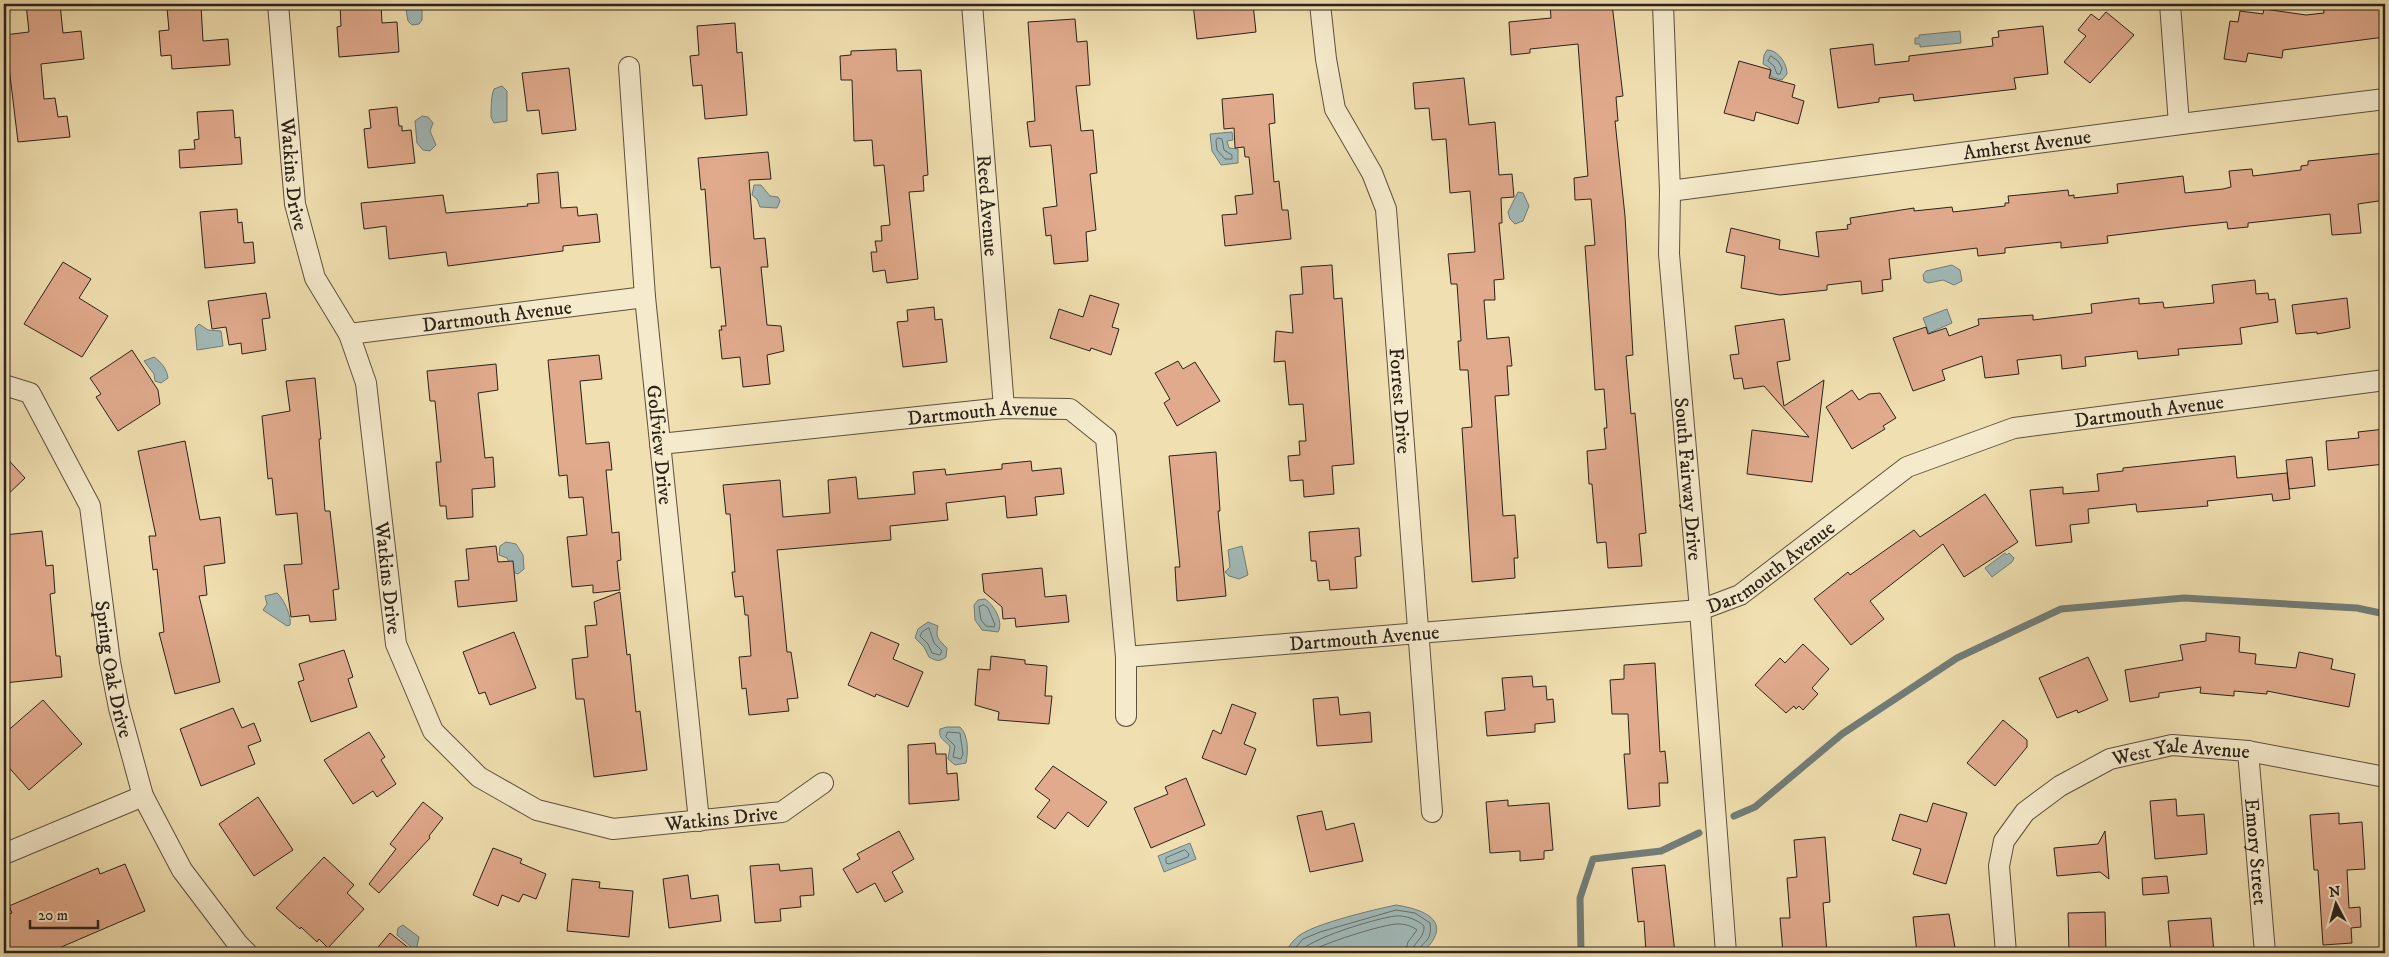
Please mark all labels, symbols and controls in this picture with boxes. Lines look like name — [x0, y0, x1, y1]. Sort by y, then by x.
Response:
street label: Watkins Drive — [274, 116, 313, 234]
street label: Amherst Avenue — [1962, 125, 2093, 166]
street label: Reed Avenue — [970, 154, 1003, 257]
street label: Dartmouth Avenue — [421, 295, 573, 339]
street label: Forrest Drive — [1383, 347, 1416, 455]
street label: Golfview Drive — [640, 384, 677, 506]
street label: Dartmouth Avenue — [2073, 390, 2225, 434]
street label: Dartmouth Avenue — [906, 397, 1058, 432]
street label: South Fairway Drive — [1668, 397, 1707, 562]
street label: Dartmouth Avenue — [1703, 516, 1840, 620]
street label: Watkins Drive — [368, 520, 406, 636]
street label: Spring Oak Drive — [88, 599, 138, 741]
street label: Dartmouth Avenue — [1288, 620, 1440, 658]
street label: West Yale Avenue — [2109, 734, 2251, 772]
street label: Emory Street — [2238, 797, 2272, 906]
street label: Watkins Drive — [663, 801, 779, 838]
north arrow — [2312, 880, 2362, 930]
text: N — [2328, 882, 2342, 902]
scale bar — [30, 897, 98, 929]
text: 20 m — [38, 906, 68, 925]

